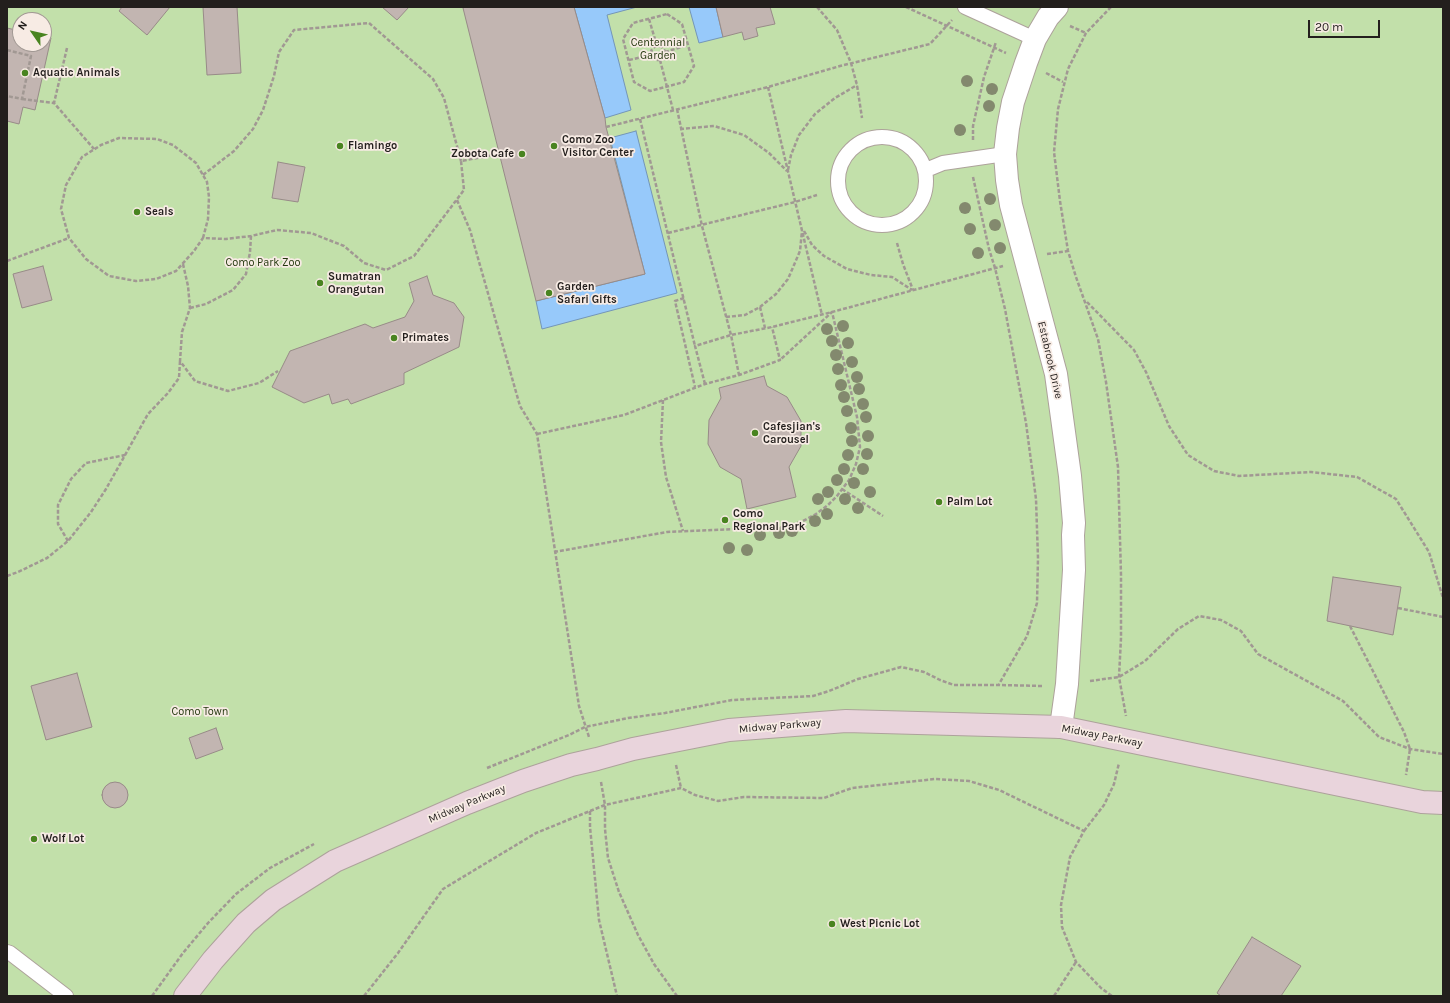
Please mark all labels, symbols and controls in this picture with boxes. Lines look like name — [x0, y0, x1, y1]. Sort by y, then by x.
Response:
north arrow — [12, 12, 52, 52]
scale bar — [1310, 12, 1382, 38]
text: N — [15, 19, 30, 32]
text: 20 m — [1315, 20, 1343, 34]
park label: Centennial Garden — [631, 36, 685, 62]
place label: Aquatic Animals — [33, 66, 120, 80]
marker: Aquatic Animals — [20, 68, 30, 78]
place label: Como Zoo Visitor Center — [562, 133, 633, 159]
place label: Flamingo — [348, 139, 397, 153]
marker: Flamingo — [335, 141, 345, 151]
marker: Como Zoo Visitor Center — [549, 141, 559, 151]
place label: Zobota Cafe — [451, 147, 514, 161]
marker: Zobota Cafe — [517, 149, 527, 159]
place label: Seals — [145, 205, 173, 219]
marker: Seals — [132, 207, 142, 217]
park label: Como Park Zoo — [225, 256, 301, 270]
place label: Sumatran Orangutan — [328, 270, 384, 296]
marker: Sumatran Orangutan — [315, 278, 325, 288]
place label: Garden Safari Gifts — [557, 280, 617, 306]
marker: Garden Safari Gifts — [544, 288, 554, 298]
street label: Estabrook Drive — [1035, 320, 1065, 400]
place label: Primates — [402, 331, 449, 345]
marker: Primates — [389, 333, 399, 343]
place label: Cafesjian's Carousel — [763, 420, 820, 446]
marker: Cafesjian's Carousel — [750, 428, 760, 438]
place label: Palm Lot — [947, 495, 992, 509]
marker: Palm Lot — [934, 497, 944, 507]
place label: Como Regional Park — [733, 507, 805, 533]
marker: Como Regional Park — [720, 515, 730, 525]
park label: Como Town — [172, 705, 228, 719]
street label: Midway Parkway — [738, 716, 822, 736]
street label: Midway Parkway — [1060, 722, 1144, 750]
street label: Midway Parkway — [427, 782, 507, 826]
place label: Wolf Lot — [42, 832, 84, 846]
marker: Wolf Lot — [29, 834, 39, 844]
place label: West Picnic Lot — [840, 917, 920, 931]
marker: West Picnic Lot — [827, 919, 837, 929]

